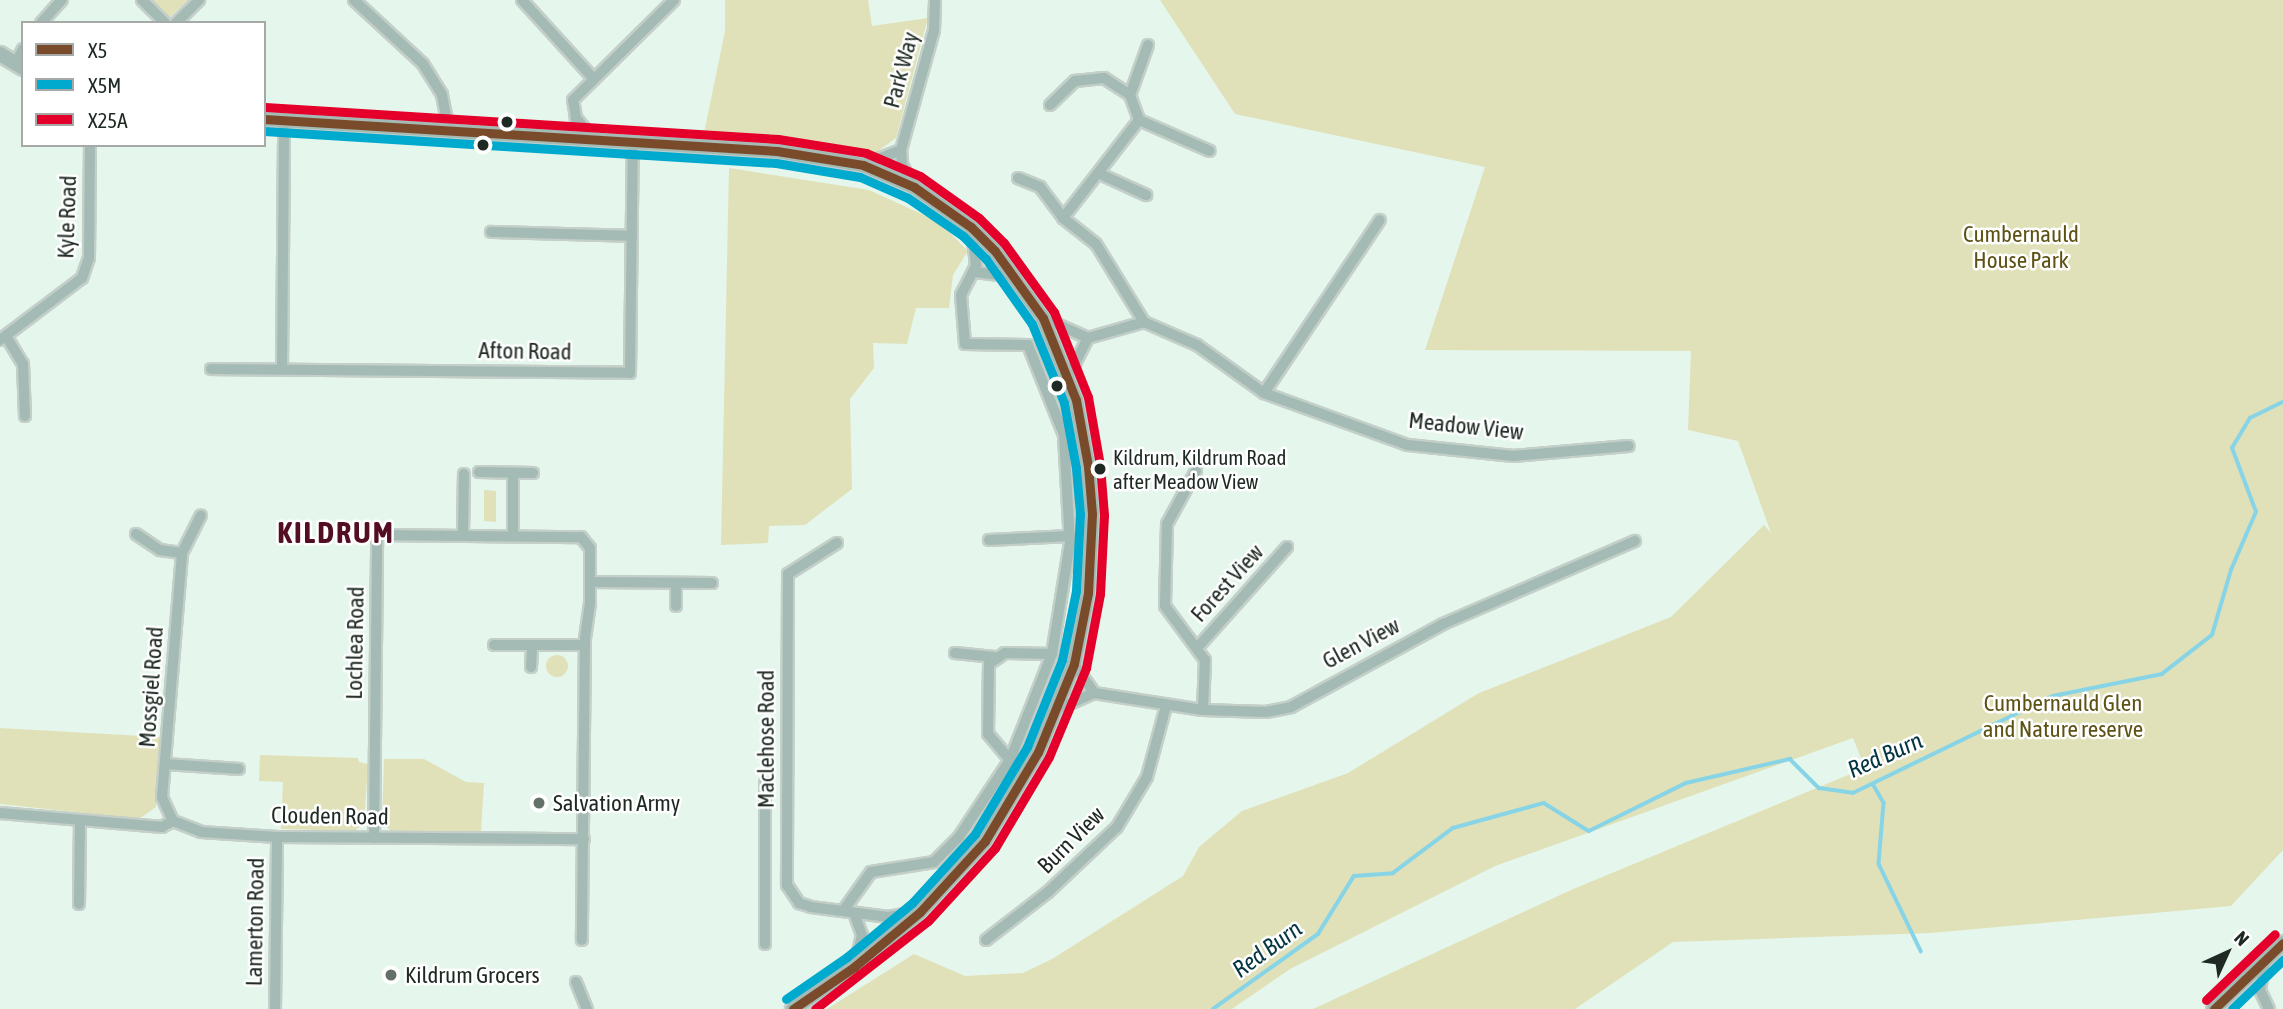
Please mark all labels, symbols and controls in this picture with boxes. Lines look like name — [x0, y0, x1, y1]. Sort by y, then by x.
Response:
legend — [21, 21, 266, 147]
street label: Park Way — [878, 29, 924, 111]
text: X5 — [88, 38, 107, 62]
text: X5M — [88, 73, 121, 97]
text: X25A — [88, 108, 127, 132]
unlabelled marker — [500, 115, 514, 129]
unlabelled marker — [476, 138, 490, 152]
street label: Kyle Road — [52, 175, 82, 259]
park label: Cumbernauld House Park — [1963, 220, 2079, 274]
street label: Afton Road — [478, 336, 572, 366]
unlabelled marker — [1050, 379, 1064, 393]
street label: Meadow View — [1407, 406, 1525, 446]
place label: Kildrum, Kildrum Road after Meadow View — [1113, 444, 1286, 494]
marker: Kildrum, Kildrum Road after Meadow View — [1093, 462, 1107, 476]
district label: KILDRUM — [278, 514, 394, 550]
street label: Forest View — [1185, 538, 1269, 628]
street label: Lochlea Road — [340, 586, 370, 700]
street label: Glen View — [1318, 611, 1404, 675]
street label: Mossgiel Road — [133, 626, 169, 748]
street label: Maclehose Road — [752, 670, 780, 808]
park label: Cumbernauld Glen and Nature reserve — [1983, 689, 2143, 743]
water label: Red Burn — [1843, 726, 1927, 784]
place label: Salvation Army — [553, 789, 680, 817]
marker: Salvation Army — [531, 795, 547, 811]
street label: Clouden Road — [271, 801, 389, 831]
street label: Burn View — [1032, 801, 1110, 879]
street label: Lamerton Road — [240, 857, 270, 987]
water label: Red Burn — [1227, 914, 1307, 984]
north arrow — [2192, 918, 2262, 988]
text: N — [2230, 926, 2254, 950]
place label: Kildrum Grocers — [405, 961, 540, 989]
marker: Kildrum Grocers — [383, 967, 399, 983]

